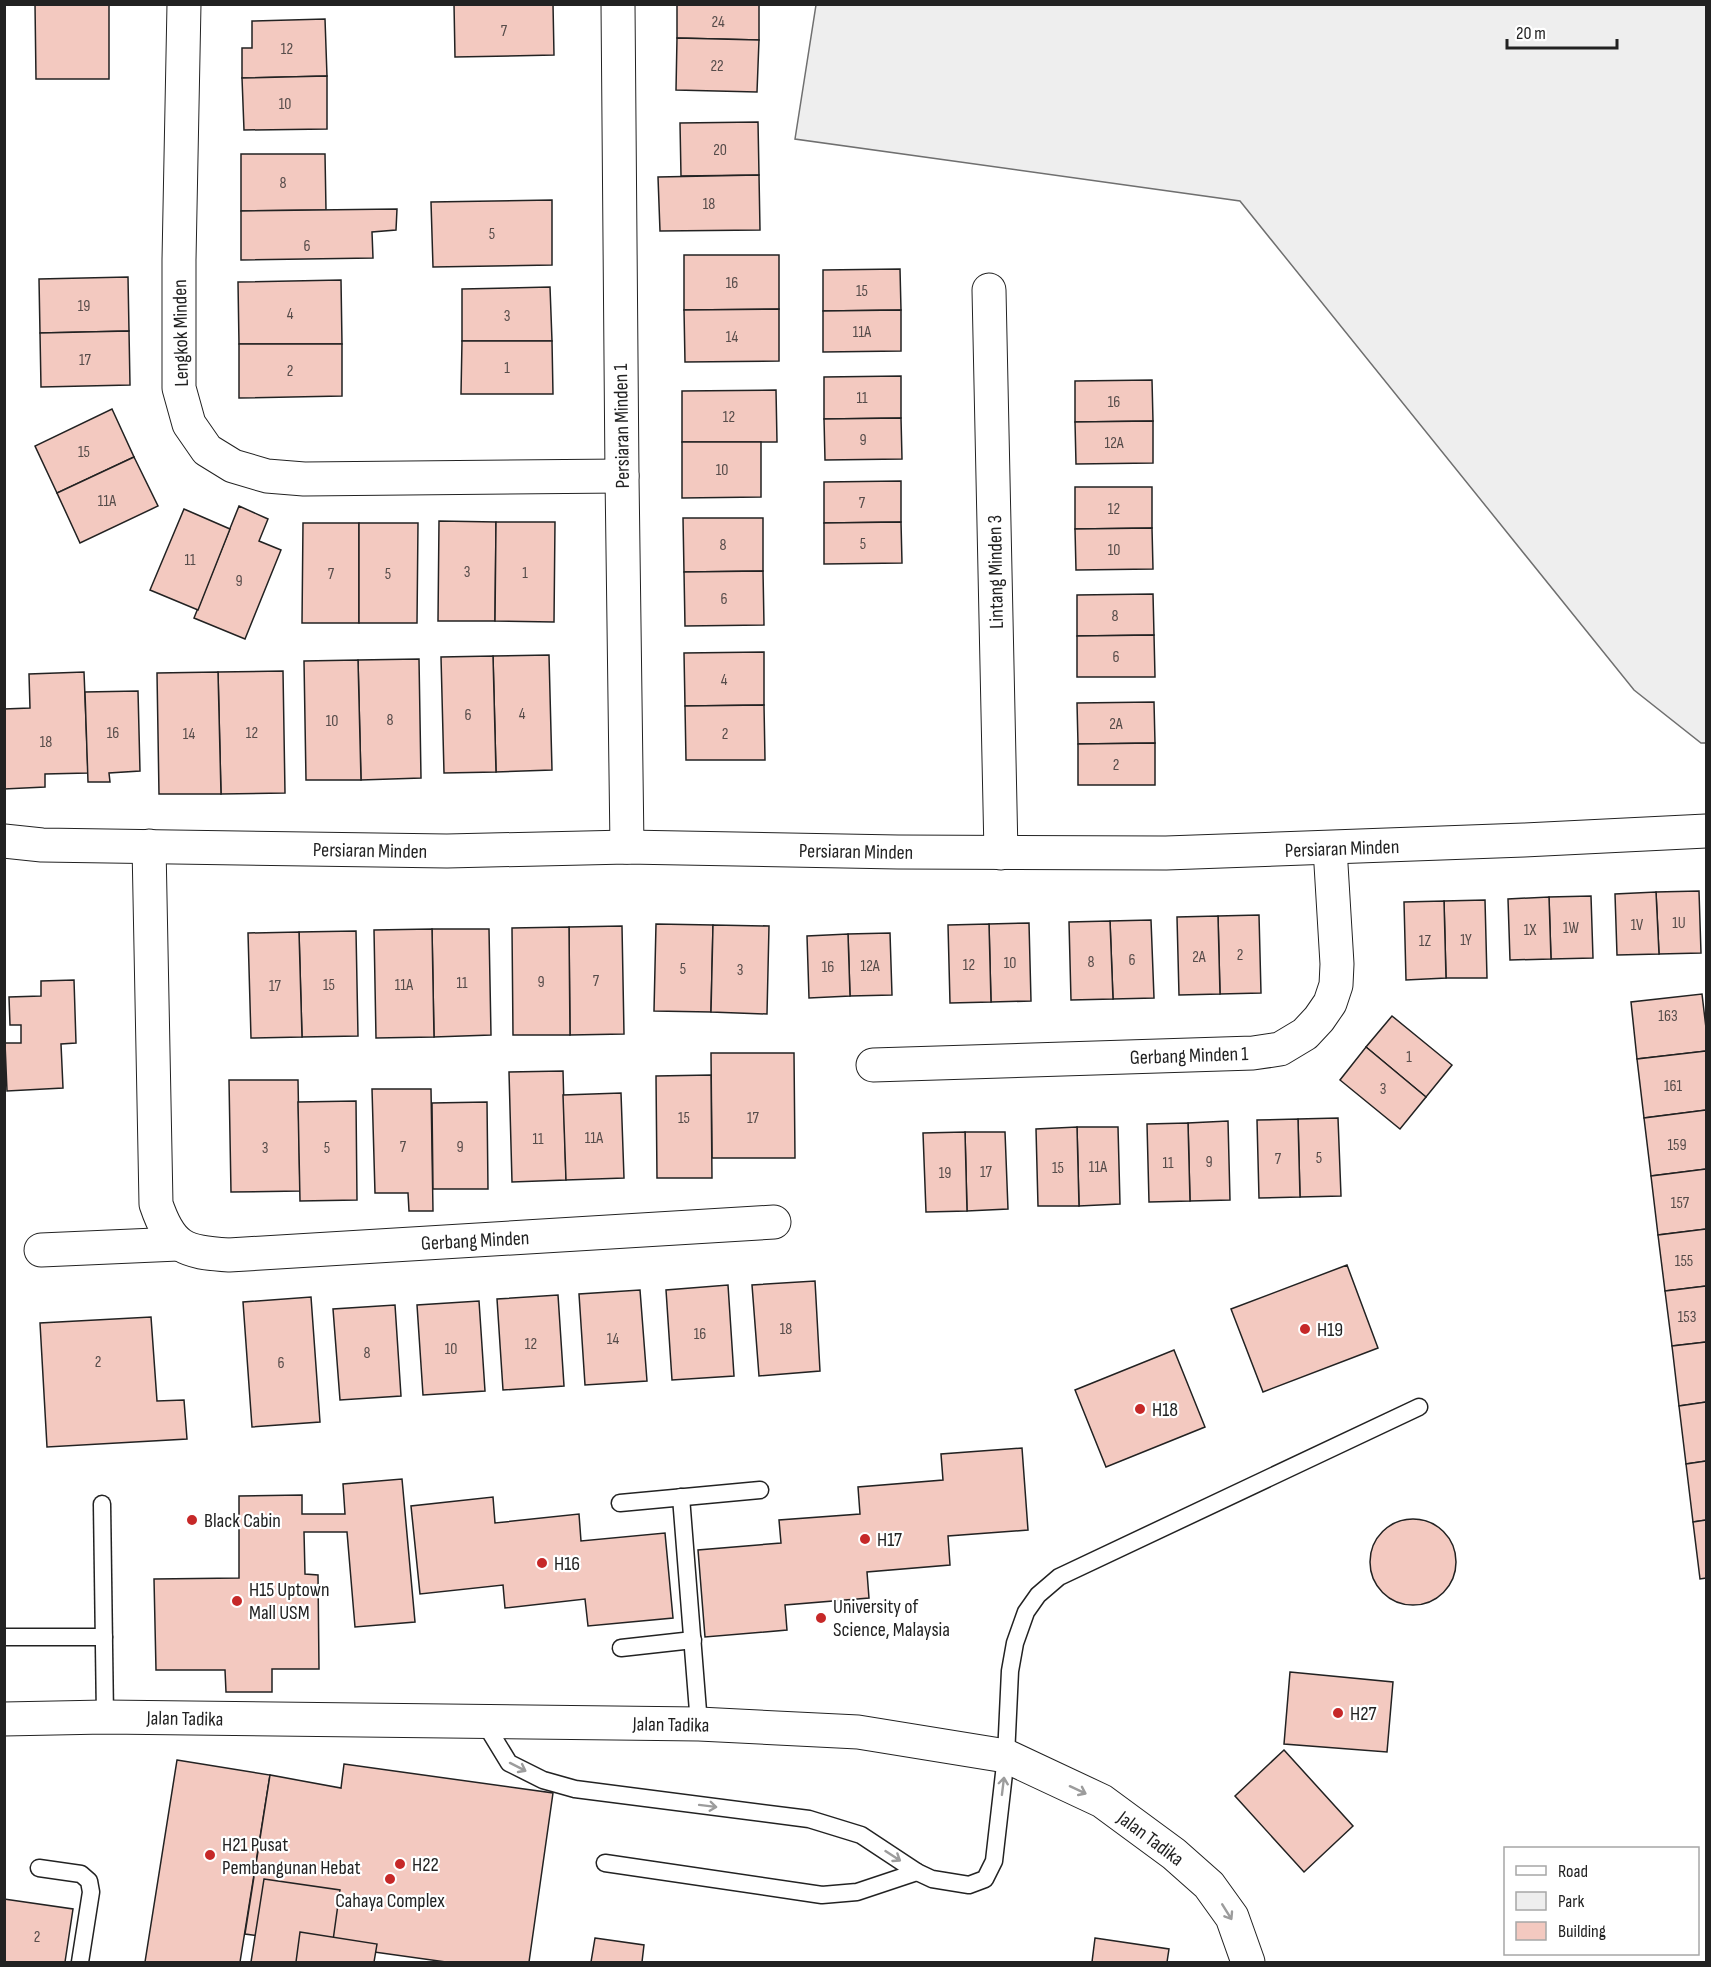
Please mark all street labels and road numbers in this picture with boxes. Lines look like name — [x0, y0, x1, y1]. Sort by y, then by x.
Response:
street label: Lengkok Minden — [168, 279, 194, 387]
street label: Persiaran Minden 1 — [609, 363, 635, 489]
street label: Lintang Minden 3 — [983, 515, 1009, 629]
street label: Persiaran Minden — [1284, 835, 1400, 863]
street label: Persiaran Minden — [313, 838, 427, 864]
street label: Persiaran Minden — [799, 839, 913, 865]
street label: Gerbang Minden 1 — [1129, 1042, 1249, 1070]
street label: Gerbang Minden — [420, 1226, 530, 1256]
street label: Jalan Tadika — [145, 1706, 224, 1732]
street label: Jalan Tadika — [631, 1712, 710, 1738]
street label: Jalan Tadika — [1112, 1805, 1188, 1872]

